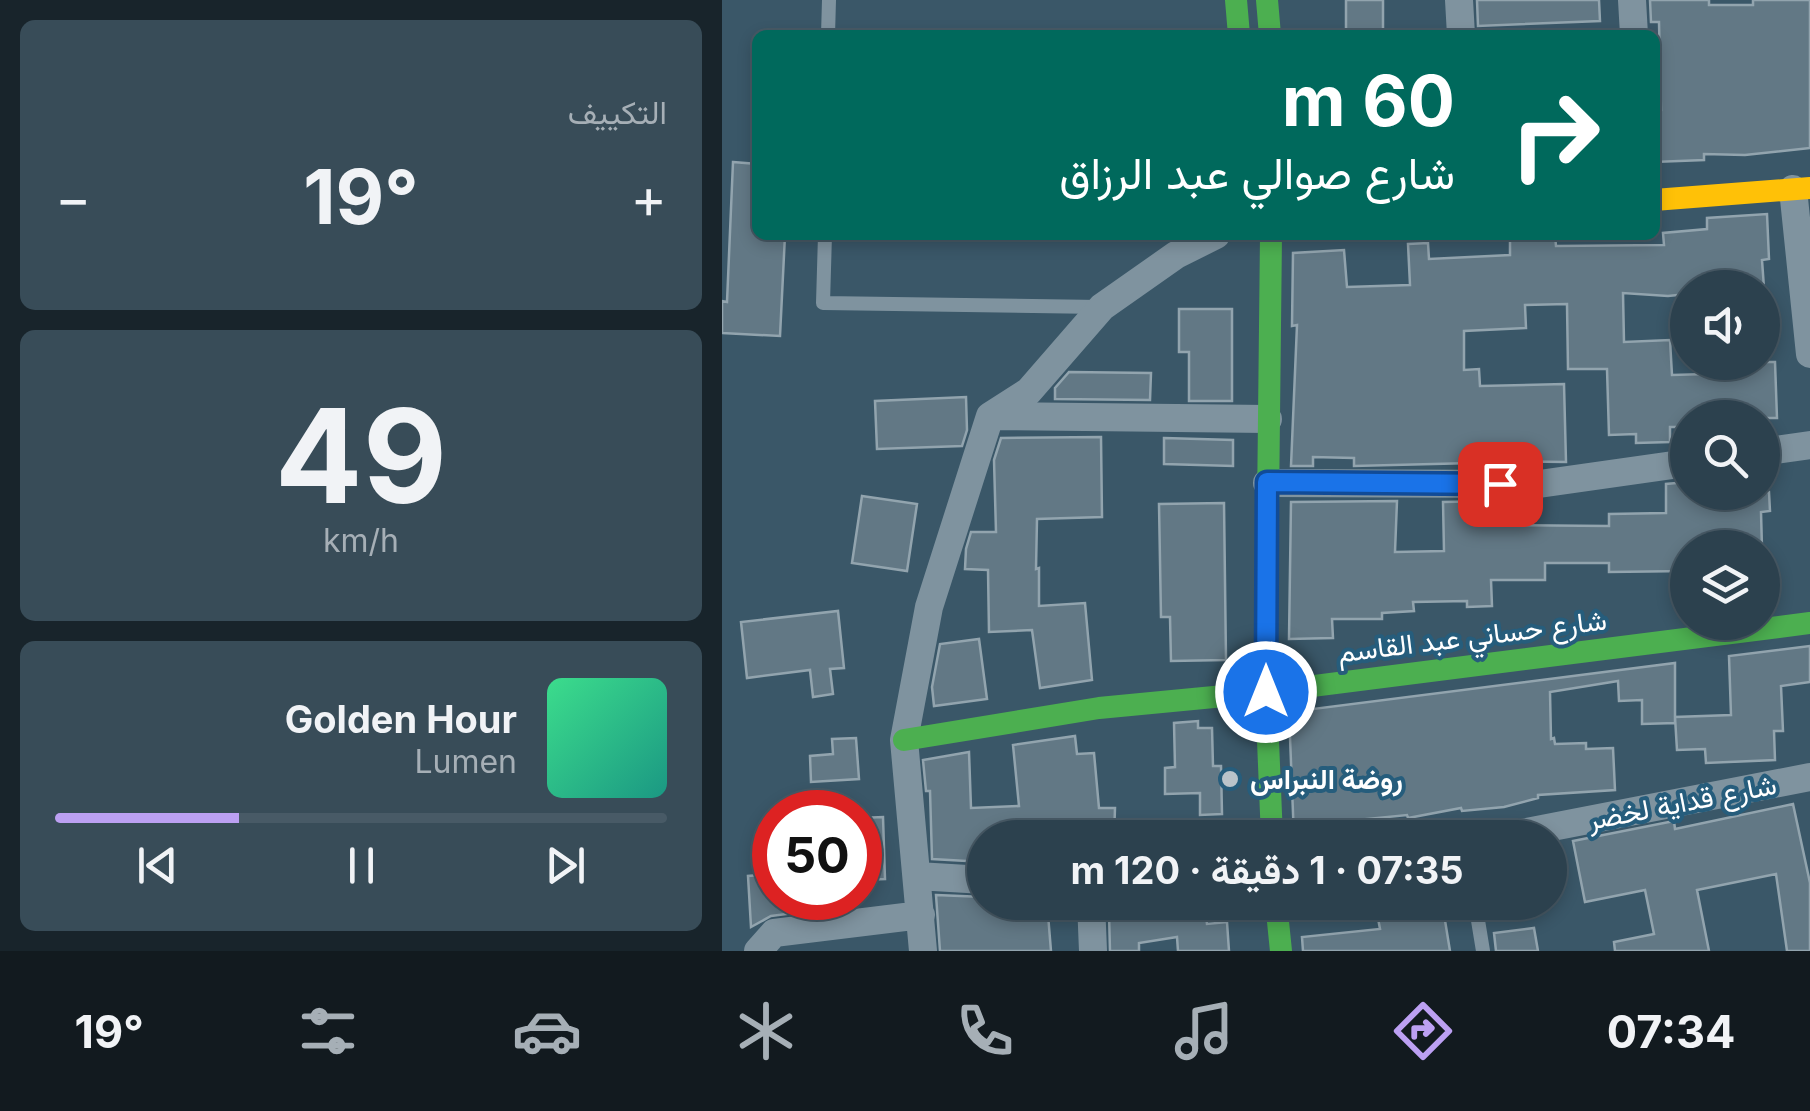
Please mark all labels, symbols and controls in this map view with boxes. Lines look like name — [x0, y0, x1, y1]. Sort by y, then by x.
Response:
text: 60 m — [1282, 58, 1455, 143]
icon: right — [1490, 70, 1620, 200]
text: التكييف — [568, 93, 667, 132]
text: شارع صوالي عبد الرزاق — [1059, 145, 1455, 200]
text: 19° — [303, 151, 419, 242]
text: − — [55, 165, 91, 231]
text: + — [631, 165, 667, 231]
map controls — [1670, 270, 1780, 640]
button: sound — [1670, 270, 1780, 380]
text: 49 — [275, 377, 447, 534]
button: search — [1670, 400, 1780, 510]
pin — [1458, 442, 1543, 527]
icon: arrive — [1473, 457, 1528, 512]
text: km/h — [323, 521, 399, 560]
button: layers — [1670, 530, 1780, 640]
street label: شارع حساني عبد القاسم — [1336, 603, 1609, 675]
position arrow — [1214, 640, 1318, 744]
text: Golden Hour — [285, 696, 517, 742]
text: Lumen — [414, 742, 517, 781]
place label: روضة النبراس — [1250, 762, 1403, 797]
street label: شارع قداية لخضر — [1584, 767, 1780, 839]
marker: روضة النبراس — [1219, 768, 1241, 790]
speed limit sign: 50 — [752, 790, 882, 920]
icon: previous — [130, 838, 185, 893]
icon: pause — [334, 838, 389, 893]
icon: next — [538, 838, 593, 893]
text: 07:35 · 1 دقيقة · 120 m — [1070, 847, 1464, 893]
icon: filters — [293, 996, 363, 1066]
icon: car — [512, 996, 582, 1066]
icon: climate — [731, 996, 801, 1066]
icon: phone — [950, 996, 1020, 1066]
icon: music — [1169, 996, 1239, 1066]
icon: directions — [1388, 996, 1458, 1066]
text: 19° — [75, 1004, 144, 1059]
text: 07:34 — [1607, 1004, 1736, 1059]

